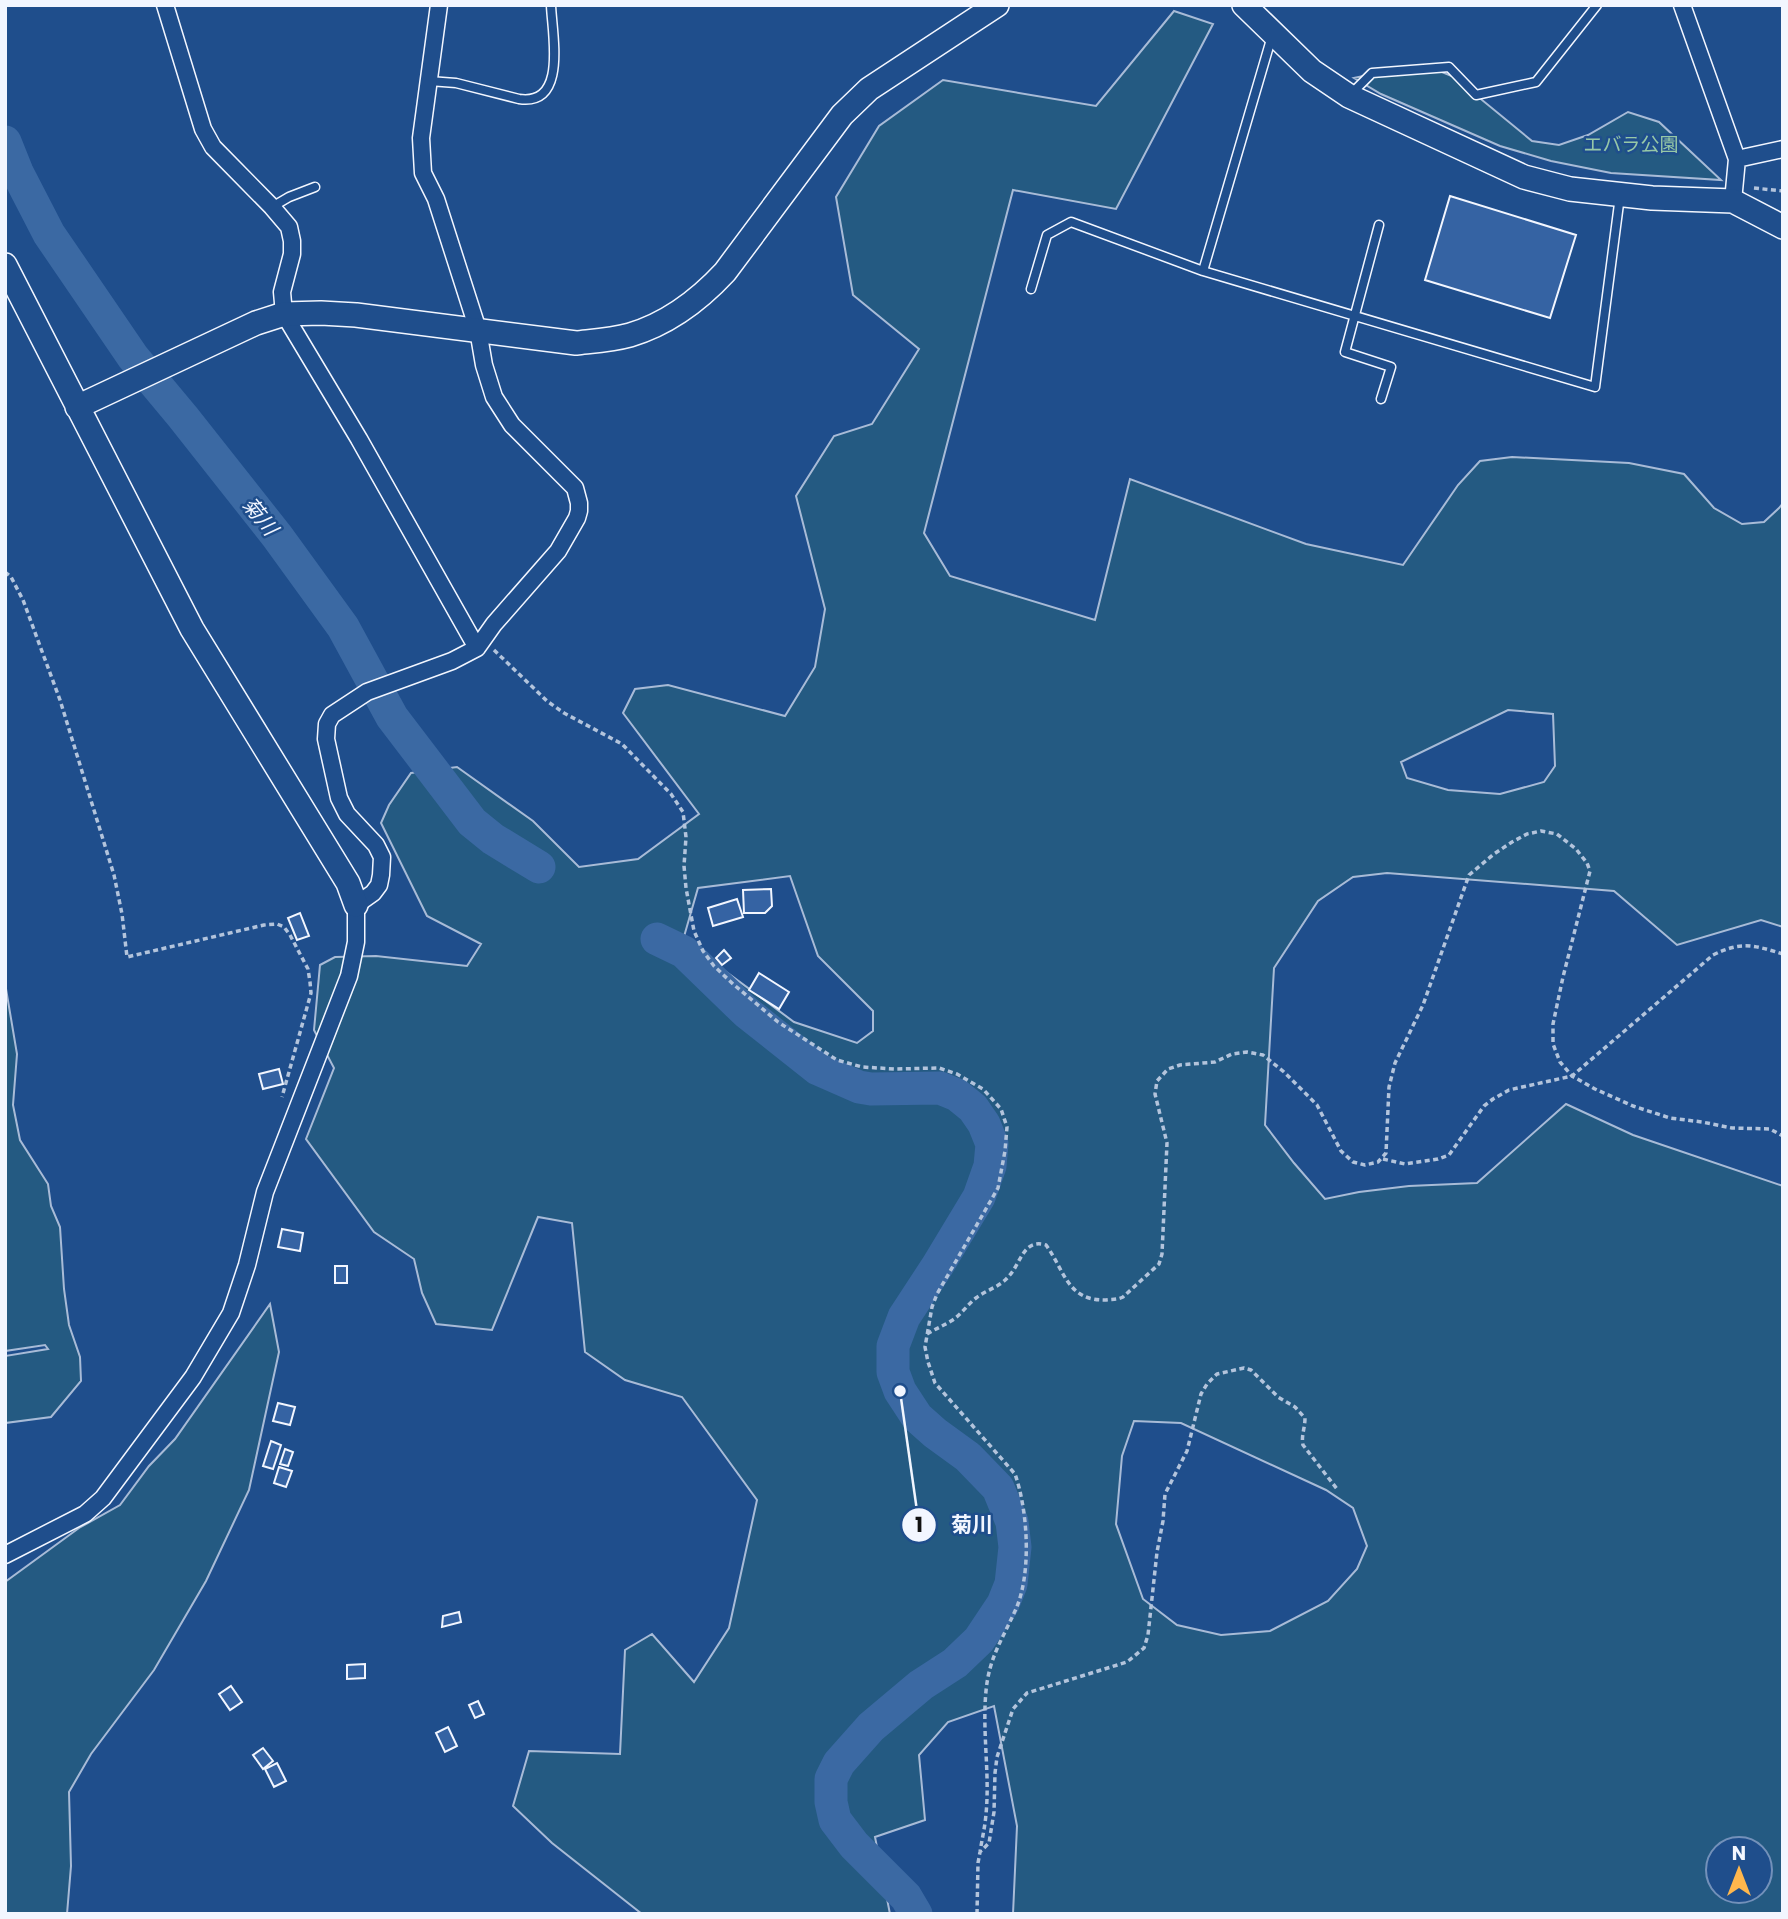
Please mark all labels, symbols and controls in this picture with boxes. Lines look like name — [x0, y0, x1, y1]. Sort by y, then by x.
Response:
park label: エバラ公園 — [1583, 131, 1679, 158]
water label: 菊川 — [236, 491, 286, 543]
callout: 菊川 — [902, 1504, 1007, 1546]
text: 1 — [915, 1510, 923, 1539]
text: 菊川 — [951, 1510, 993, 1539]
north arrow — [1704, 1835, 1774, 1905]
text: N — [1732, 1840, 1746, 1867]

